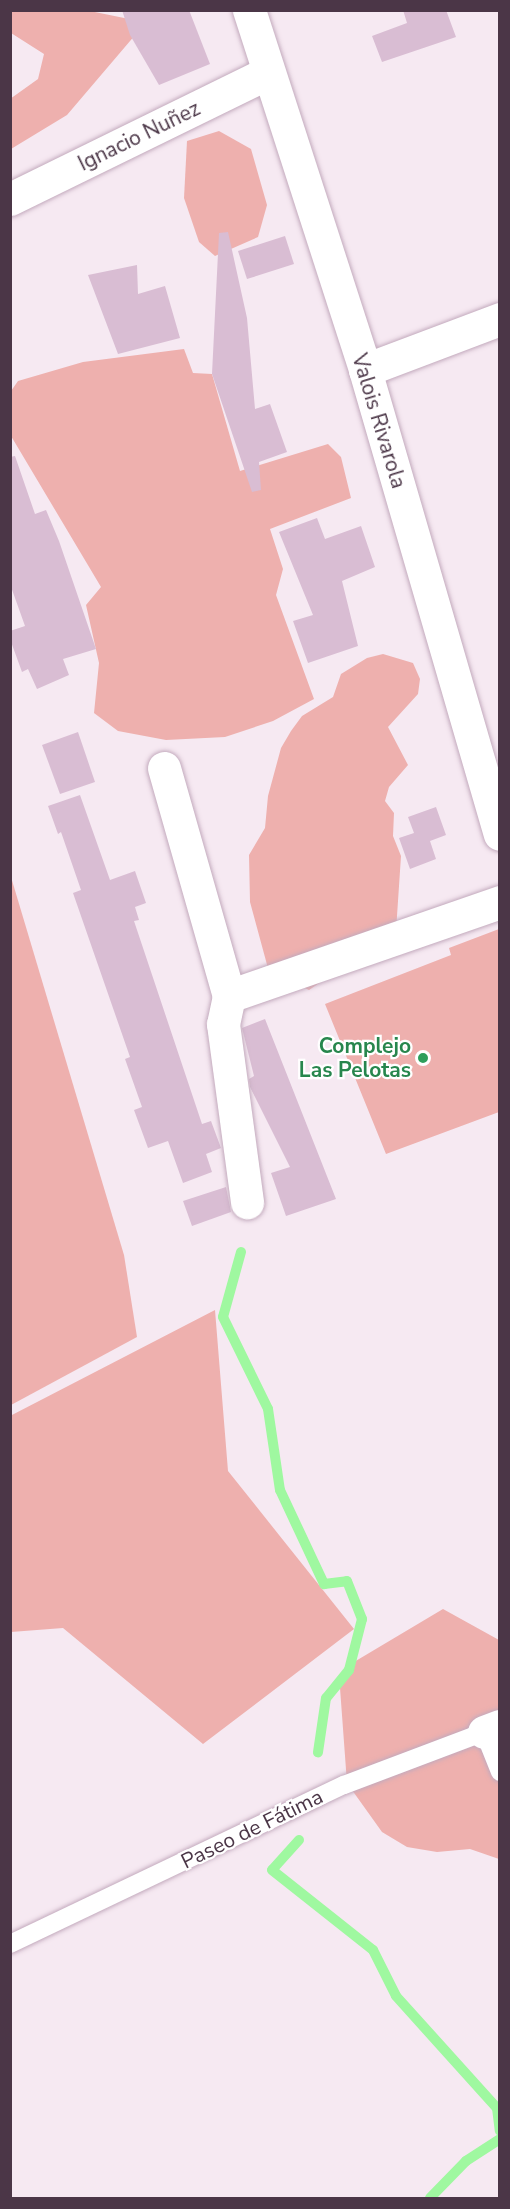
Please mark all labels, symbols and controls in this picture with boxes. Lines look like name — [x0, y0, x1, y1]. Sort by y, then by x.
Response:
street label: Ignacio Nuñez — [74, 96, 204, 176]
street label: Valois Rivarola — [347, 351, 411, 491]
place label: Complejo Las Pelotas — [299, 1033, 411, 1083]
marker: Complejo Las Pelotas — [416, 1051, 430, 1065]
street label: Paseo de Fátima — [177, 1784, 327, 1874]

